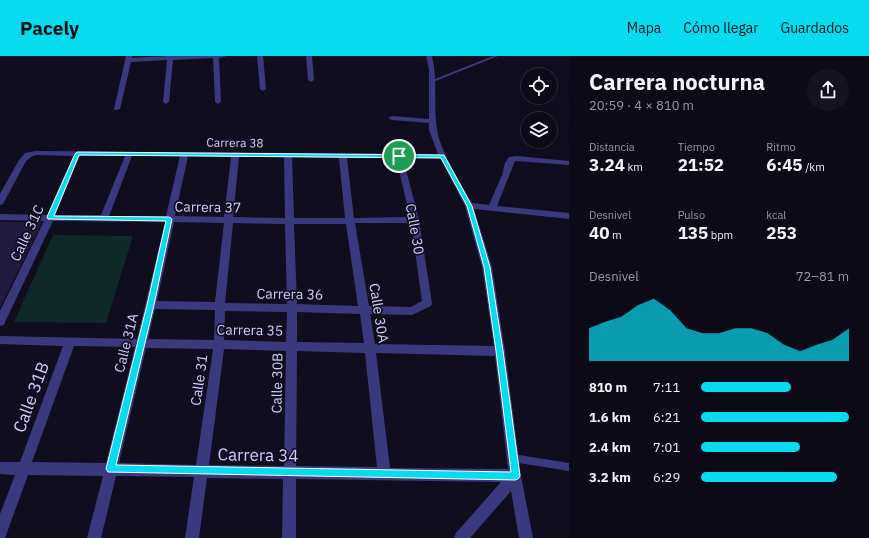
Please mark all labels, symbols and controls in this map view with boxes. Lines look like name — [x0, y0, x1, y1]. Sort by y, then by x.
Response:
text: Pacely — [20, 16, 79, 40]
text: Mapa — [627, 19, 661, 37]
text: Cómo llegar — [683, 19, 758, 37]
text: Guardados — [780, 19, 849, 37]
text: Carrera nocturna — [589, 67, 765, 96]
map controls — [521, 68, 557, 148]
button: locate — [521, 68, 557, 104]
button: share — [807, 69, 849, 111]
text: 20:59 · 4 × 810 m — [589, 97, 694, 114]
button: layers — [521, 112, 557, 148]
street label: Carrera 38 — [206, 135, 264, 150]
pin — [382, 139, 416, 173]
text: Distancia — [589, 140, 635, 154]
text: Tiempo — [678, 140, 715, 154]
text: Ritmo — [766, 140, 796, 154]
icon: arrive — [388, 145, 410, 167]
text: 3.24 — [589, 154, 625, 176]
text: 21:52 — [678, 154, 724, 176]
text: 6:45 — [766, 154, 803, 176]
text: km — [625, 160, 643, 174]
text: /km — [803, 160, 825, 174]
street label: Carrera 37 — [174, 197, 242, 217]
street label: Calle 31C — [6, 202, 48, 264]
street label: Calle 30 — [402, 202, 428, 256]
text: Desnivel — [589, 208, 631, 222]
text: Pulso — [678, 208, 705, 222]
text: kcal — [766, 208, 786, 222]
text: 40 — [589, 222, 609, 244]
text: 135 — [678, 222, 708, 244]
text: 253 — [766, 222, 797, 244]
text: m — [609, 228, 622, 242]
text: bpm — [708, 228, 733, 242]
text: Desnivel — [589, 268, 639, 285]
text: 72–81 m — [796, 268, 849, 285]
street label: Calle 30A — [365, 282, 393, 344]
street label: Carrera 36 — [256, 284, 324, 304]
street label: Calle 31A — [110, 311, 142, 375]
street label: Carrera 35 — [216, 320, 284, 340]
street label: Calle 31 — [187, 353, 211, 407]
street label: Calle 30B — [267, 353, 287, 413]
street label: Calle 31B — [8, 359, 54, 435]
text: 810 m — [589, 379, 627, 396]
text: 7:11 — [653, 379, 680, 396]
text: 1.6 km — [589, 409, 631, 426]
text: 6:21 — [653, 409, 680, 426]
text: 2.4 km — [589, 439, 631, 456]
text: 7:01 — [653, 439, 680, 456]
street label: Carrera 34 — [217, 443, 299, 467]
text: 3.2 km — [589, 469, 631, 486]
text: 6:29 — [653, 469, 680, 486]

